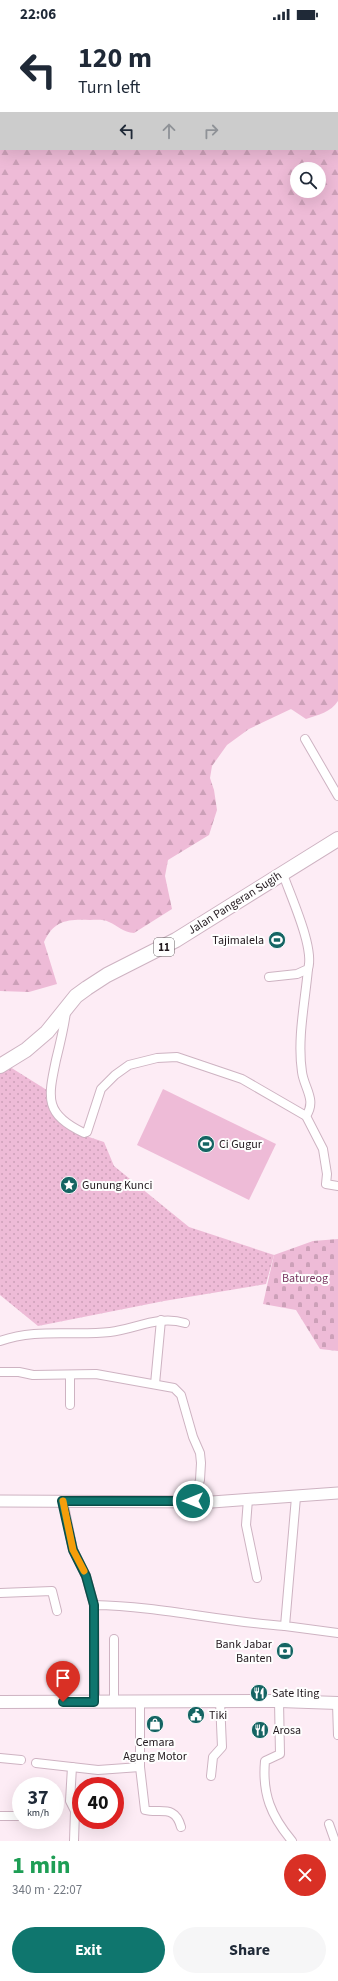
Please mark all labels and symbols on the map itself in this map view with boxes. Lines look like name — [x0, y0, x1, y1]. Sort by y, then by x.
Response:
street label: Jalan Pangeran Sugih — [185, 867, 285, 939]
sports icon: Tajimalela — [267, 930, 287, 950]
place label: Tajimalela — [212, 932, 264, 949]
road number: 11 — [154, 938, 174, 956]
sports icon: Ci Gugur — [196, 1134, 216, 1154]
place label: Ci Gugur — [219, 1136, 263, 1153]
place icon: Gunung Kunci — [59, 1175, 79, 1195]
place label: Gunung Kunci — [82, 1177, 152, 1194]
park label: Batureog — [282, 1270, 328, 1287]
position arrow — [172, 1480, 214, 1522]
place label: Bank Jabar Banten — [216, 1636, 273, 1667]
bank icon: Bank Jabar Banten — [275, 1641, 295, 1661]
pin — [46, 1661, 80, 1702]
restaurant icon: Sate Iting — [249, 1683, 269, 1703]
place label: Sate Iting — [272, 1685, 319, 1702]
public building icon: Tiki — [186, 1705, 206, 1725]
place label: Tiki — [209, 1707, 227, 1724]
shop icon: Cemara Agung Motor — [145, 1714, 165, 1734]
restaurant icon: Arosa — [250, 1720, 270, 1740]
place label: Arosa — [273, 1722, 301, 1739]
place label: Cemara Agung Motor — [123, 1734, 188, 1765]
speed limit sign: 40 — [72, 1777, 124, 1829]

